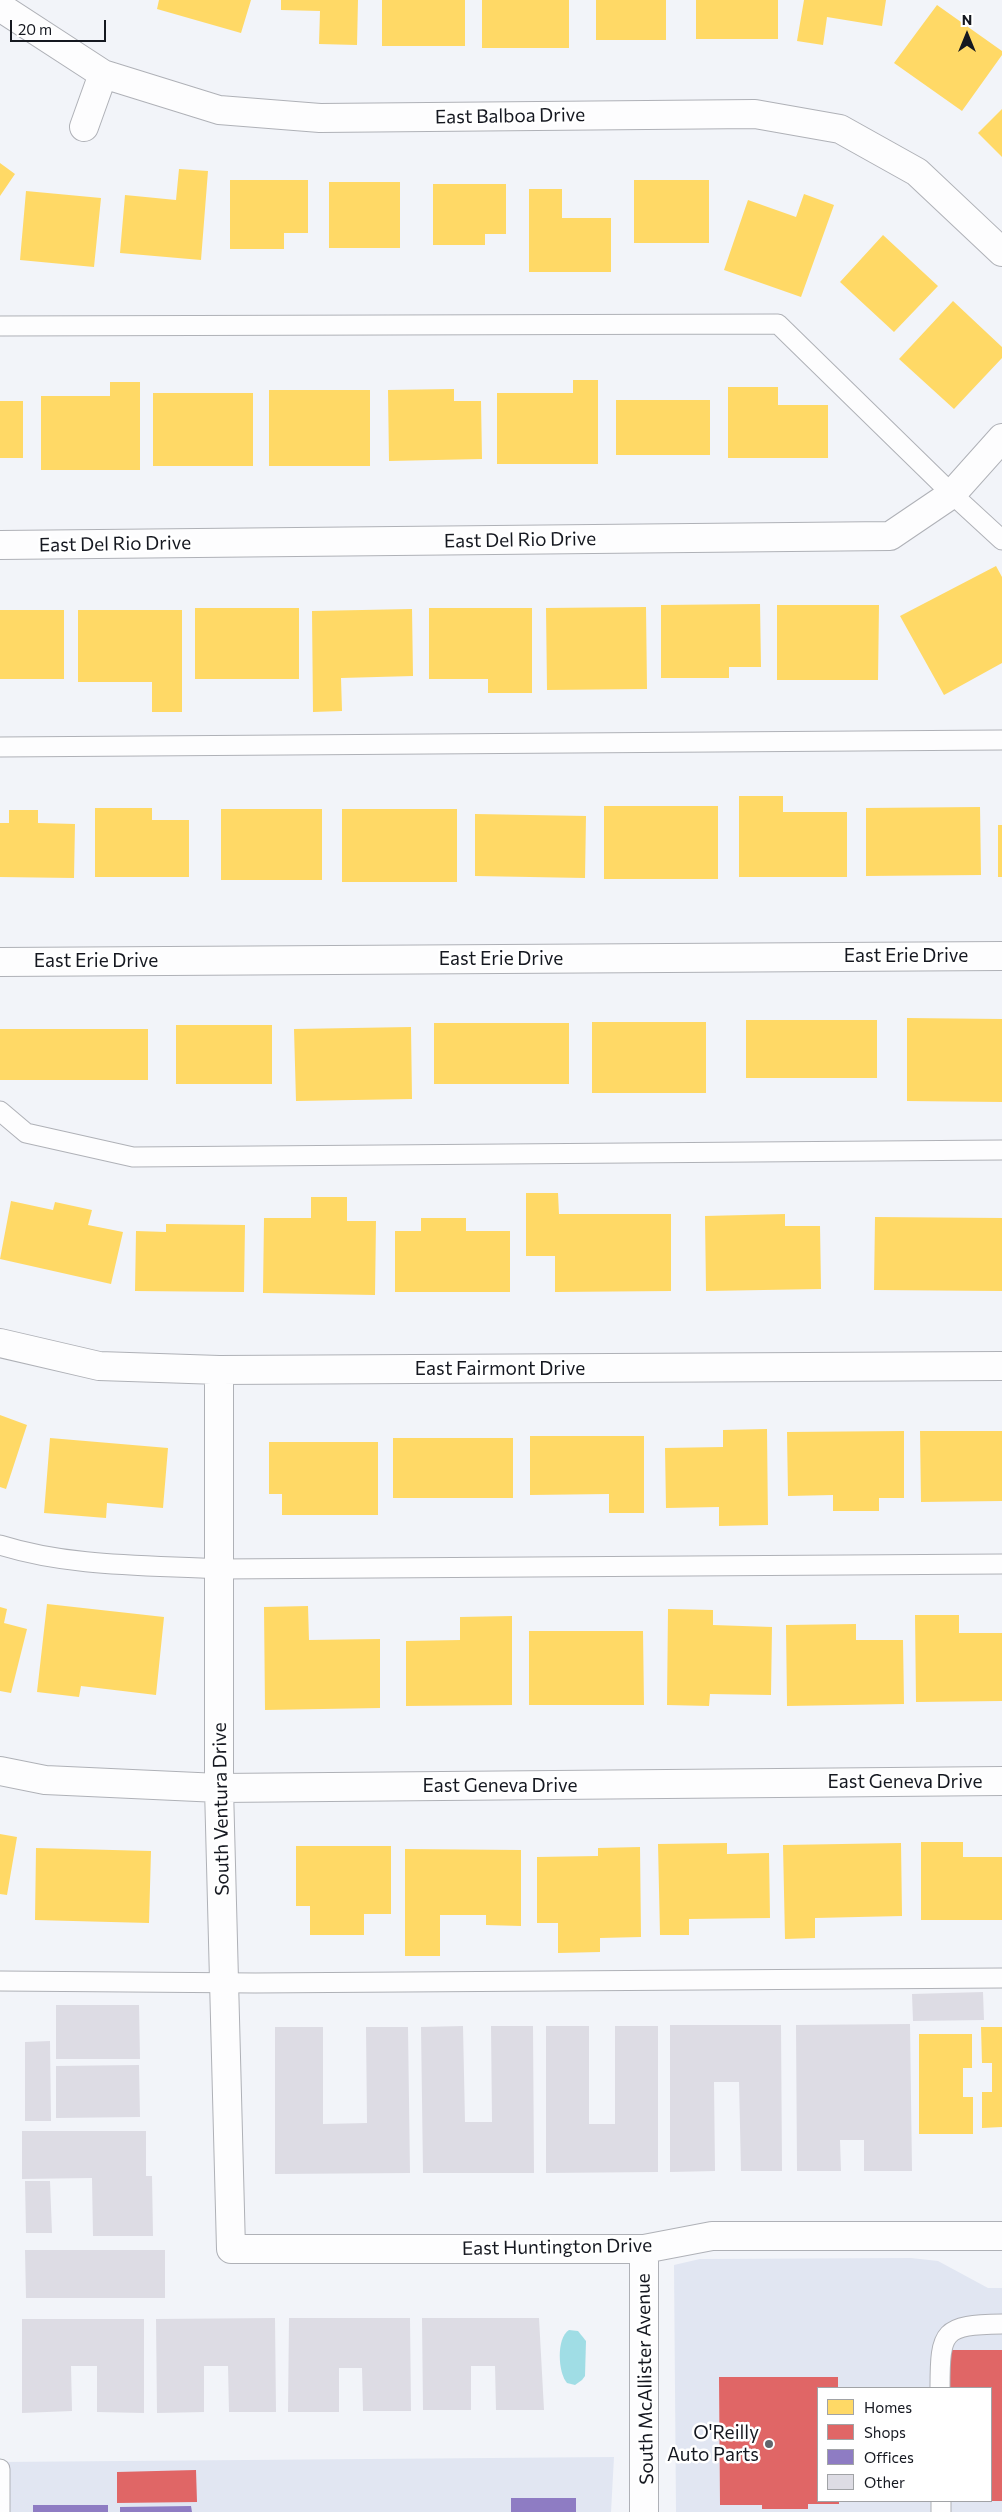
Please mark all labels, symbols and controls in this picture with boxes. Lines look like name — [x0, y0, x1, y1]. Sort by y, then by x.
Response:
scale bar — [12, 10, 109, 42]
north arrow — [942, 10, 992, 60]
text: N — [962, 11, 972, 28]
text: 20 m — [18, 20, 52, 38]
street label: East Balboa Drive — [435, 103, 585, 129]
street label: East Del Rio Drive — [444, 527, 596, 553]
street label: East Del Rio Drive — [39, 531, 191, 557]
street label: East Erie Drive — [844, 945, 968, 967]
street label: East Erie Drive — [439, 948, 563, 970]
street label: East Erie Drive — [34, 950, 158, 972]
street label: East Fairmont Drive — [415, 1358, 585, 1380]
street label: South Ventura Drive — [208, 1722, 234, 1896]
street label: East Geneva Drive — [828, 1771, 982, 1793]
street label: East Geneva Drive — [423, 1775, 577, 1797]
street label: East Huntington Drive — [462, 2234, 652, 2260]
street label: South McAllister Avenue — [632, 2273, 658, 2485]
legend — [817, 2387, 992, 2502]
text: Homes — [864, 2398, 912, 2416]
place label: O'Reilly Auto Parts — [667, 2422, 759, 2466]
text: Shops — [864, 2423, 906, 2441]
marker: O'Reilly Auto Parts — [763, 2438, 775, 2450]
text: Offices — [864, 2448, 914, 2466]
text: Other — [864, 2473, 905, 2491]

